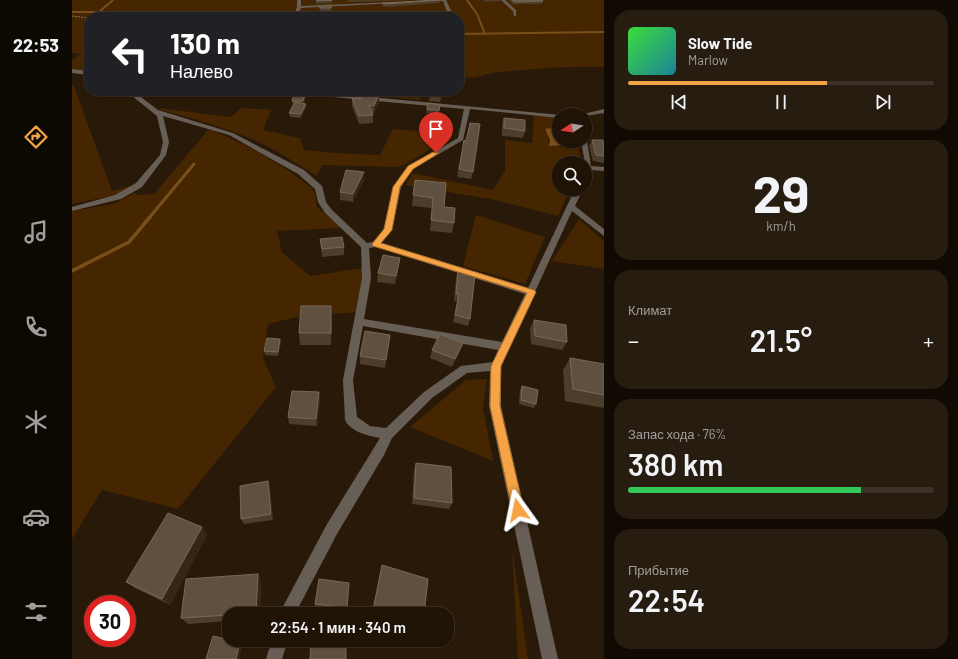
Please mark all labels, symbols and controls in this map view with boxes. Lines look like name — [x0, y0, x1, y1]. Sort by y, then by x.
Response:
text: 130 m — [170, 26, 240, 60]
icon: left — [104, 28, 156, 80]
text: 22:53 — [13, 34, 59, 56]
text: Slow Tide — [688, 34, 752, 52]
text: Marlow — [688, 52, 728, 68]
text: Налево — [170, 60, 233, 82]
icon: previous — [668, 91, 690, 113]
icon: pause — [770, 91, 792, 113]
icon: next — [872, 91, 894, 113]
north arrow — [552, 108, 592, 148]
map controls — [552, 108, 592, 196]
pin — [419, 112, 453, 153]
icon: arrive — [425, 118, 447, 140]
icon: directions — [22, 123, 50, 151]
button: search — [552, 156, 592, 196]
text: 29 — [753, 161, 809, 223]
icon: music — [22, 218, 50, 246]
text: km/h — [766, 218, 796, 234]
text: Климат — [628, 302, 672, 318]
icon: phone — [22, 313, 50, 341]
text: 21.5° — [750, 322, 812, 358]
text: − — [628, 327, 639, 353]
text: + — [923, 327, 934, 353]
icon: climate — [22, 408, 50, 436]
text: Запас хода · 76% — [628, 426, 726, 442]
text: 380 km — [628, 446, 724, 482]
position arrow — [497, 489, 539, 531]
icon: car — [22, 503, 50, 531]
text: Прибытие — [628, 562, 689, 578]
text: 22:54 — [628, 582, 705, 618]
speed limit sign: 30 — [84, 595, 136, 647]
icon: filters — [22, 598, 50, 626]
text: 22:54 · 1 мин · 340 m — [270, 618, 406, 636]

